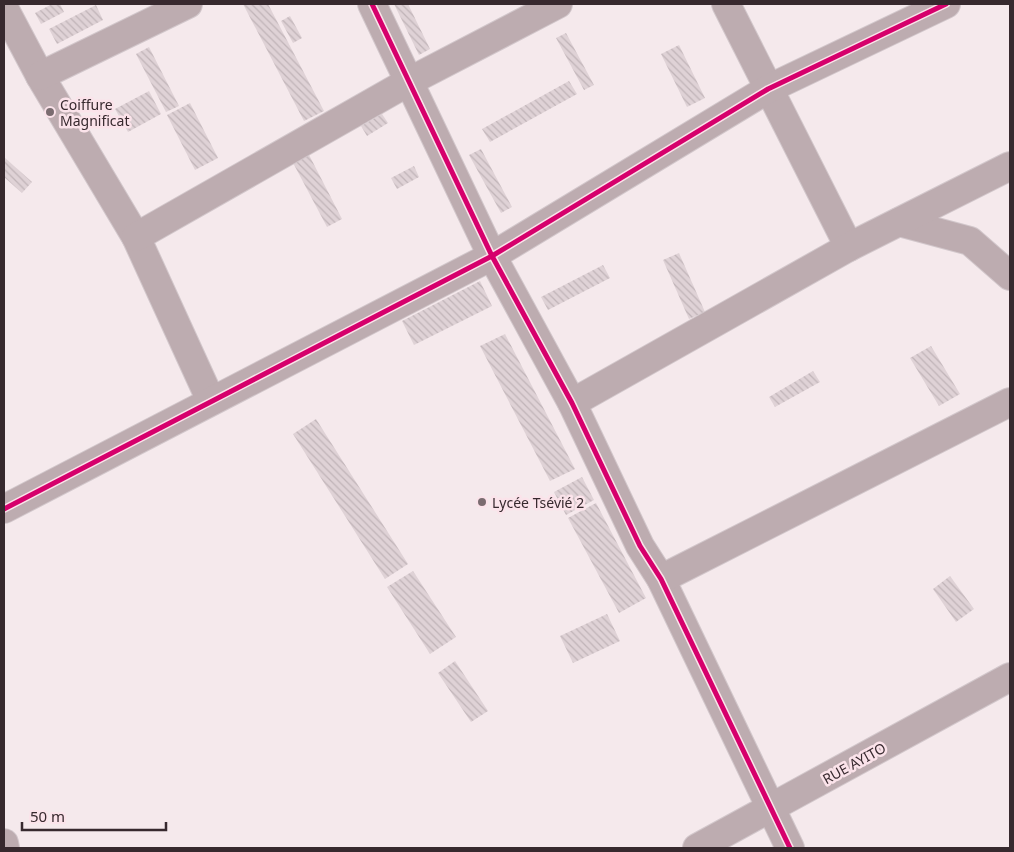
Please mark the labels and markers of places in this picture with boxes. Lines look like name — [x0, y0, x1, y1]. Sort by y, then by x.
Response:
place label: Coiffure Magnificat — [60, 95, 129, 130]
marker: Coiffure Magnificat — [44, 106, 56, 118]
place label: Lycée Tsévié 2 — [492, 493, 584, 512]
marker: Lycée Tsévié 2 — [476, 496, 488, 508]

